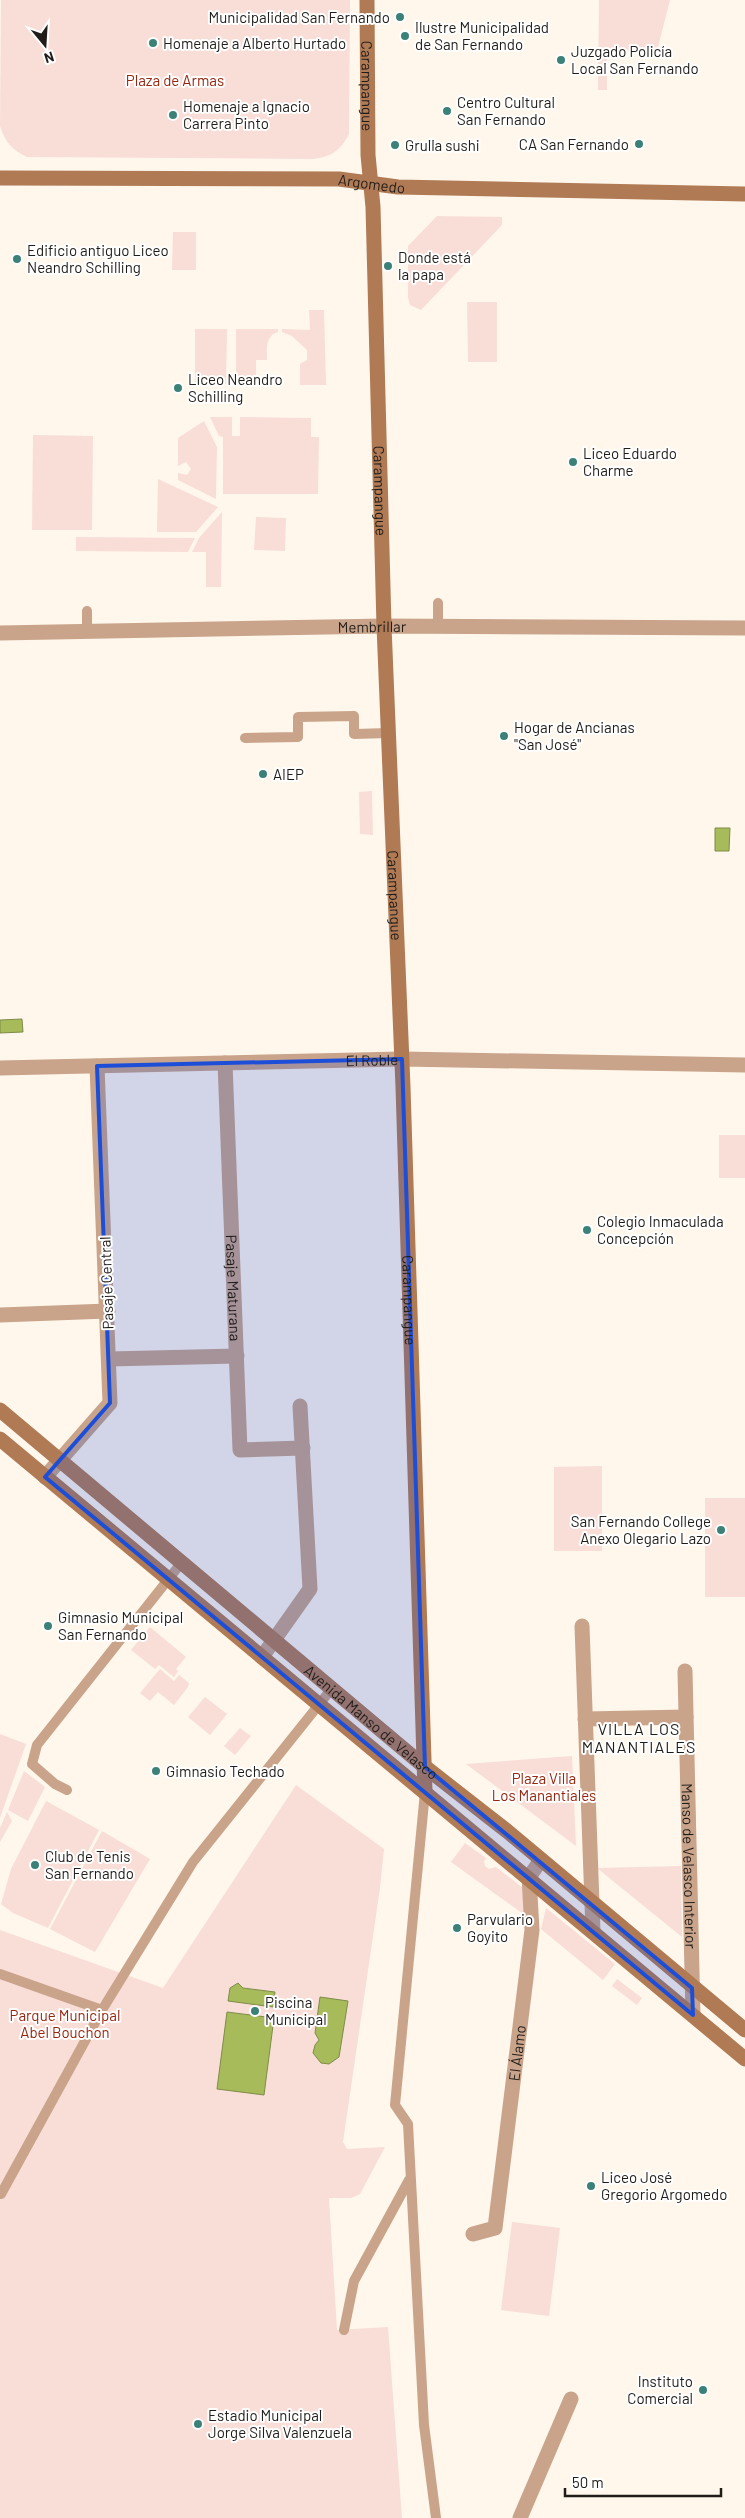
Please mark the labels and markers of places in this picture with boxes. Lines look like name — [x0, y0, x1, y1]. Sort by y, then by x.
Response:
place label: Municipalidad San Fernando — [208, 8, 390, 26]
marker: Municipalidad San Fernando — [394, 11, 406, 23]
place label: Ilustre Municipalidad de San Fernando — [415, 18, 549, 53]
marker: Ilustre Municipalidad de San Fernando — [399, 30, 411, 42]
place label: Homenaje a Alberto Hurtado — [163, 34, 346, 52]
marker: Homenaje a Alberto Hurtado — [147, 37, 159, 49]
place label: Juzgado Policía Local San Fernando — [571, 42, 699, 77]
marker: Juzgado Policía Local San Fernando — [555, 54, 567, 66]
place label: Centro Cultural San Fernando — [457, 93, 555, 128]
place label: Homenaje a Ignacio Carrera Pinto — [183, 97, 310, 132]
marker: Centro Cultural San Fernando — [441, 105, 453, 117]
marker: Homenaje a Ignacio Carrera Pinto — [167, 109, 179, 121]
place label: CA San Fernando — [519, 135, 629, 153]
place label: Grulla sushi — [405, 136, 480, 154]
marker: CA San Fernando — [633, 138, 645, 150]
marker: Grulla sushi — [389, 139, 401, 151]
place label: Edificio antiguo Liceo Neandro Schilling — [27, 241, 169, 276]
place label: Donde está la papa — [398, 248, 471, 283]
marker: Edificio antiguo Liceo Neandro Schilling — [11, 253, 23, 265]
marker: Donde está la papa — [382, 260, 394, 272]
place label: Liceo Neandro Schilling — [188, 370, 283, 405]
marker: Liceo Neandro Schilling — [172, 382, 184, 394]
place label: Liceo Eduardo Charme — [583, 444, 677, 479]
marker: Liceo Eduardo Charme — [567, 456, 579, 468]
place label: Hogar de Ancianas "San José" — [514, 718, 635, 753]
marker: Hogar de Ancianas "San José" — [498, 730, 510, 742]
place label: AIEP — [273, 765, 304, 783]
marker: AIEP — [257, 768, 269, 780]
place label: Colegio Inmaculada Concepción — [597, 1212, 724, 1247]
marker: Colegio Inmaculada Concepción — [581, 1224, 593, 1236]
place label: San Fernando College Anexo Olegario Lazo — [571, 1512, 711, 1547]
marker: San Fernando College Anexo Olegario Lazo — [715, 1524, 727, 1536]
place label: Gimnasio Municipal San Fernando — [58, 1608, 183, 1643]
marker: Gimnasio Municipal San Fernando — [42, 1620, 54, 1632]
place label: Gimnasio Techado — [166, 1762, 285, 1780]
marker: Gimnasio Techado — [150, 1765, 162, 1777]
place label: Club de Tenis San Fernando — [45, 1847, 134, 1882]
marker: Club de Tenis San Fernando — [29, 1859, 41, 1871]
place label: Parvulario Goyito — [467, 1910, 533, 1945]
marker: Parvulario Goyito — [451, 1922, 463, 1934]
place label: Piscina Municipal — [265, 1993, 327, 2028]
marker: Piscina Municipal — [249, 2005, 261, 2017]
place label: Liceo José Gregorio Argomedo — [601, 2168, 727, 2203]
marker: Liceo José Gregorio Argomedo — [585, 2180, 597, 2192]
place label: Instituto Comercial — [627, 2372, 693, 2407]
marker: Instituto Comercial — [697, 2384, 709, 2396]
place label: Estadio Municipal Jorge Silva Valenzuela — [208, 2406, 352, 2441]
marker: Estadio Municipal Jorge Silva Valenzuela — [192, 2418, 204, 2430]

